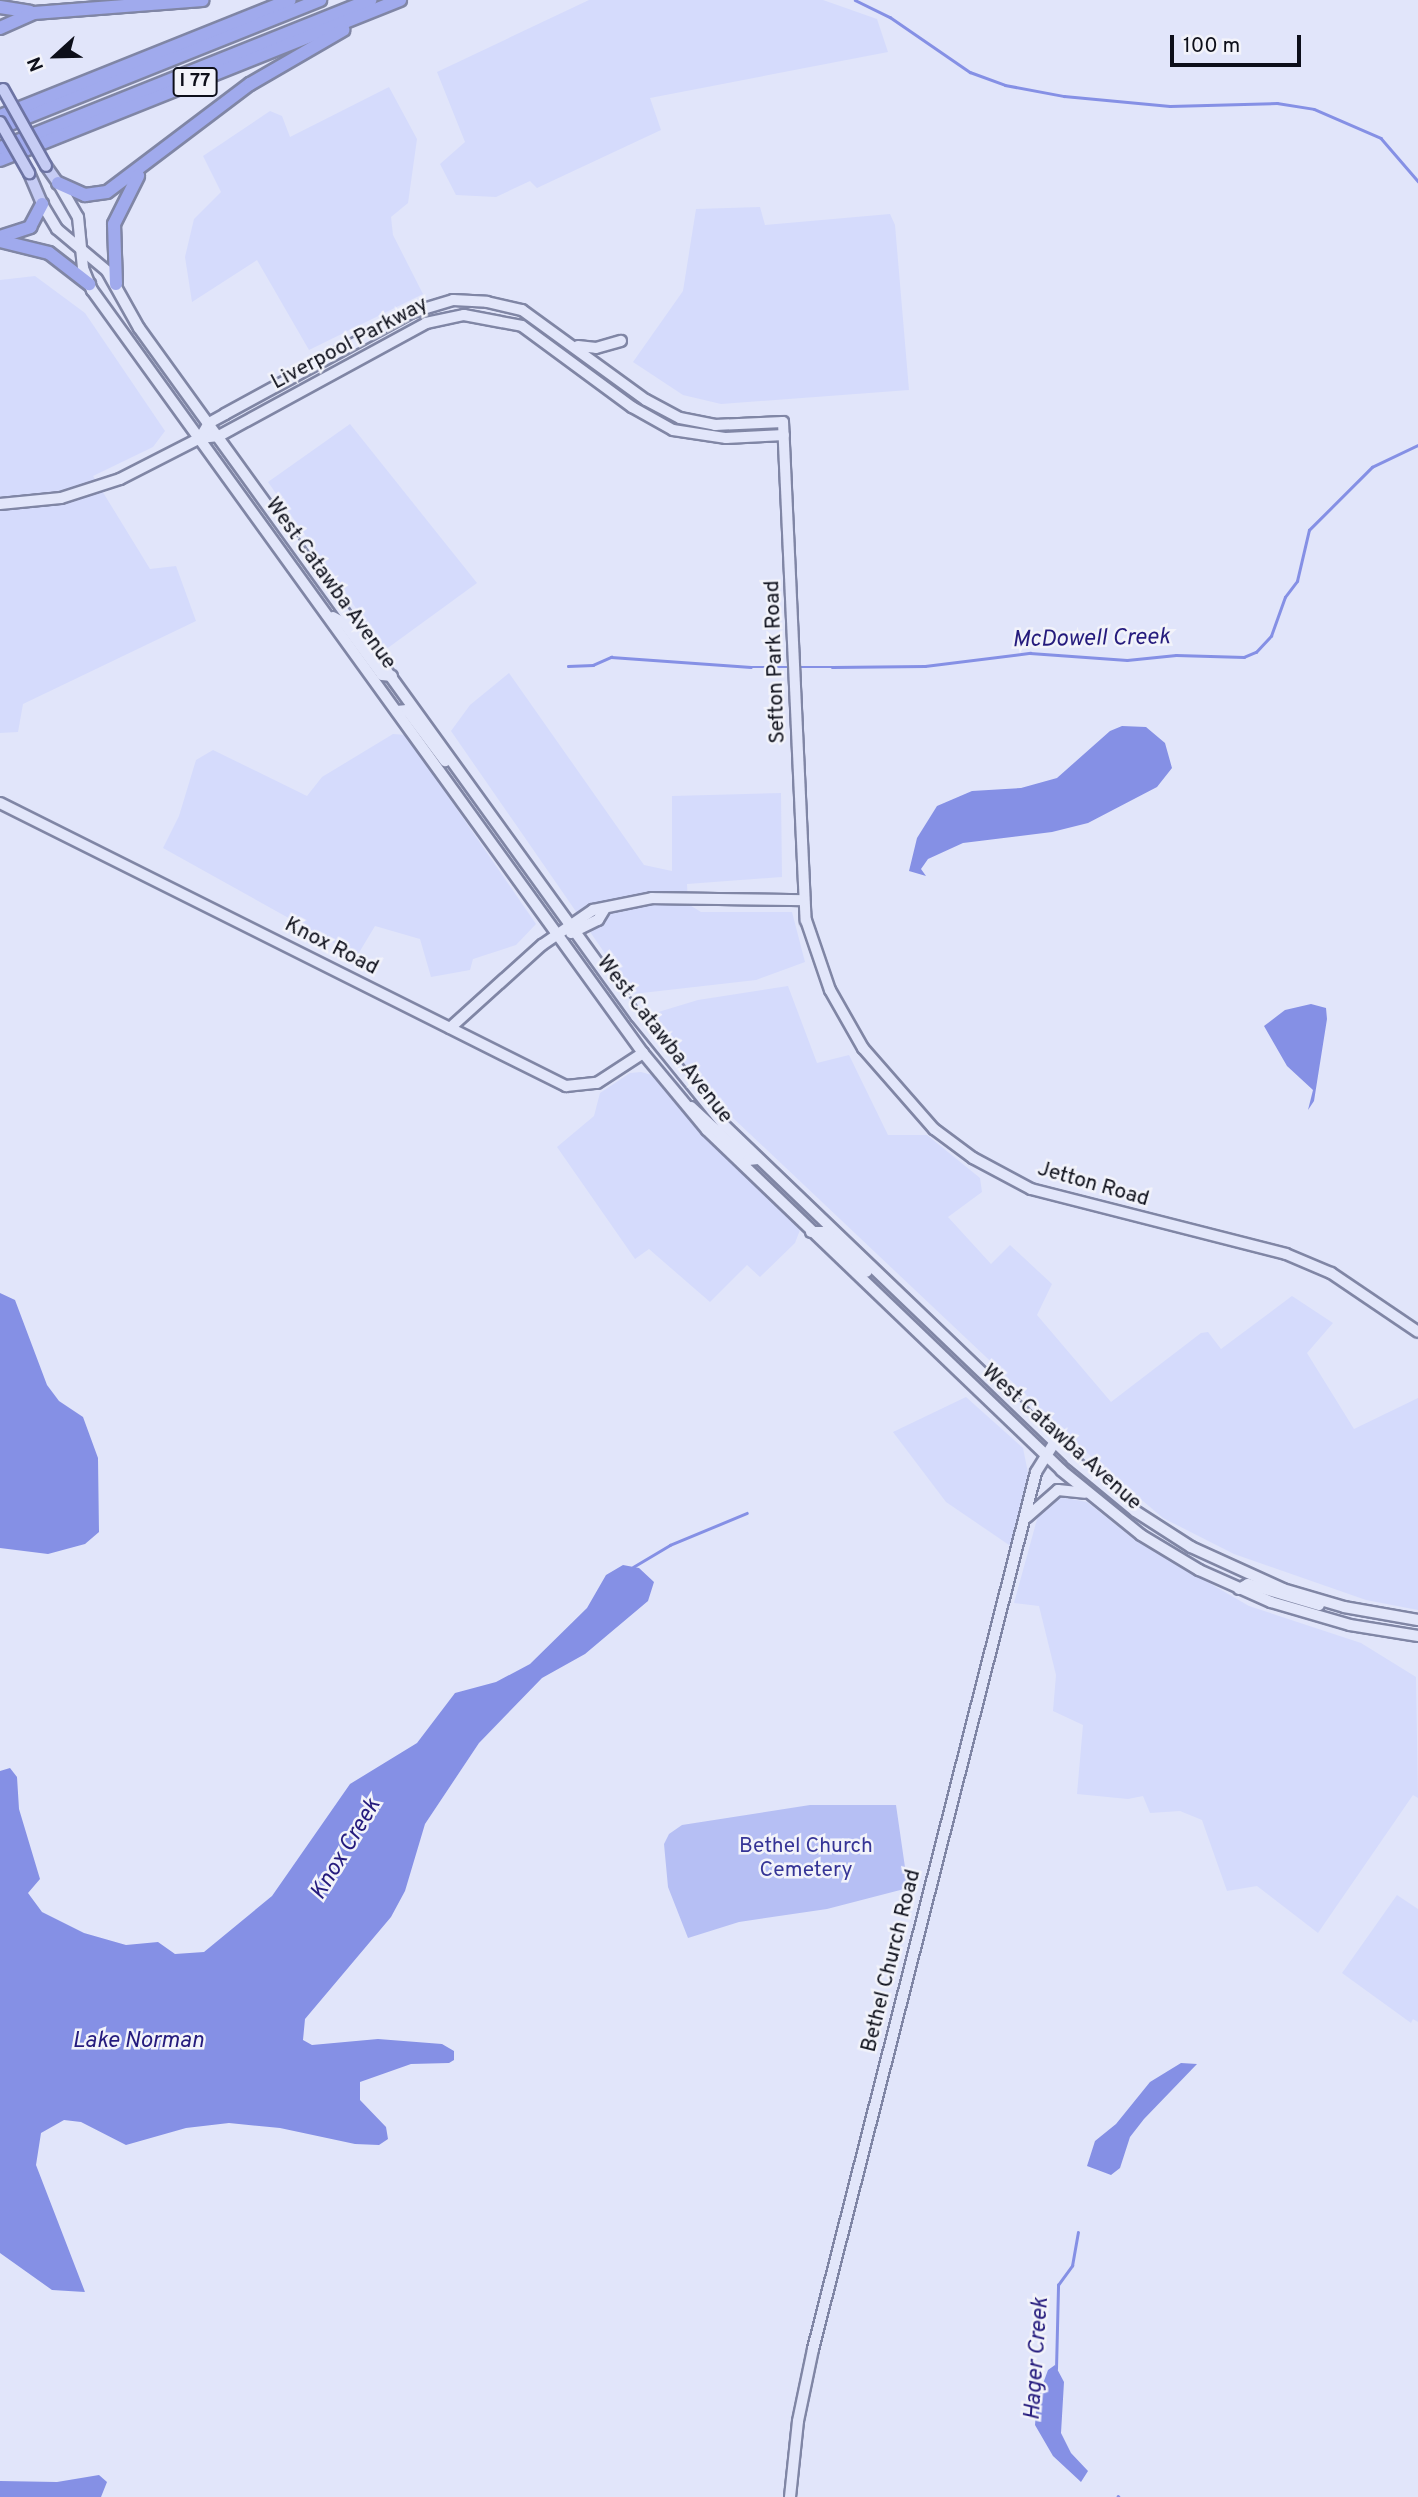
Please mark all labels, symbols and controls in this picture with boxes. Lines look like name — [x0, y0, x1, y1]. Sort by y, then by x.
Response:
north arrow — [21, 21, 91, 91]
scale bar — [1173, 21, 1304, 65]
text: 100 m — [1183, 33, 1240, 60]
text: N — [23, 53, 50, 75]
road number: I 77 — [172, 66, 218, 97]
street label: Liverpool Parkway — [267, 292, 433, 396]
street label: West Catawba Avenue — [259, 493, 401, 675]
street label: Sefton Park Road — [761, 580, 791, 744]
water label: McDowell Creek — [1012, 625, 1170, 655]
street label: Knox Road — [280, 913, 382, 981]
street label: West Catawba Avenue — [590, 951, 738, 1129]
street label: Jetton Road — [1034, 1157, 1152, 1213]
street label: West Catawba Avenue — [976, 1359, 1146, 1517]
water label: Knox Creek — [306, 1794, 388, 1906]
park label: Bethel Church Cemetery — [739, 1834, 873, 1884]
street label: Bethel Church Road — [857, 1867, 927, 2055]
water label: Lake Norman — [72, 2028, 204, 2056]
water label: Hager Creek — [1020, 2297, 1056, 2421]

